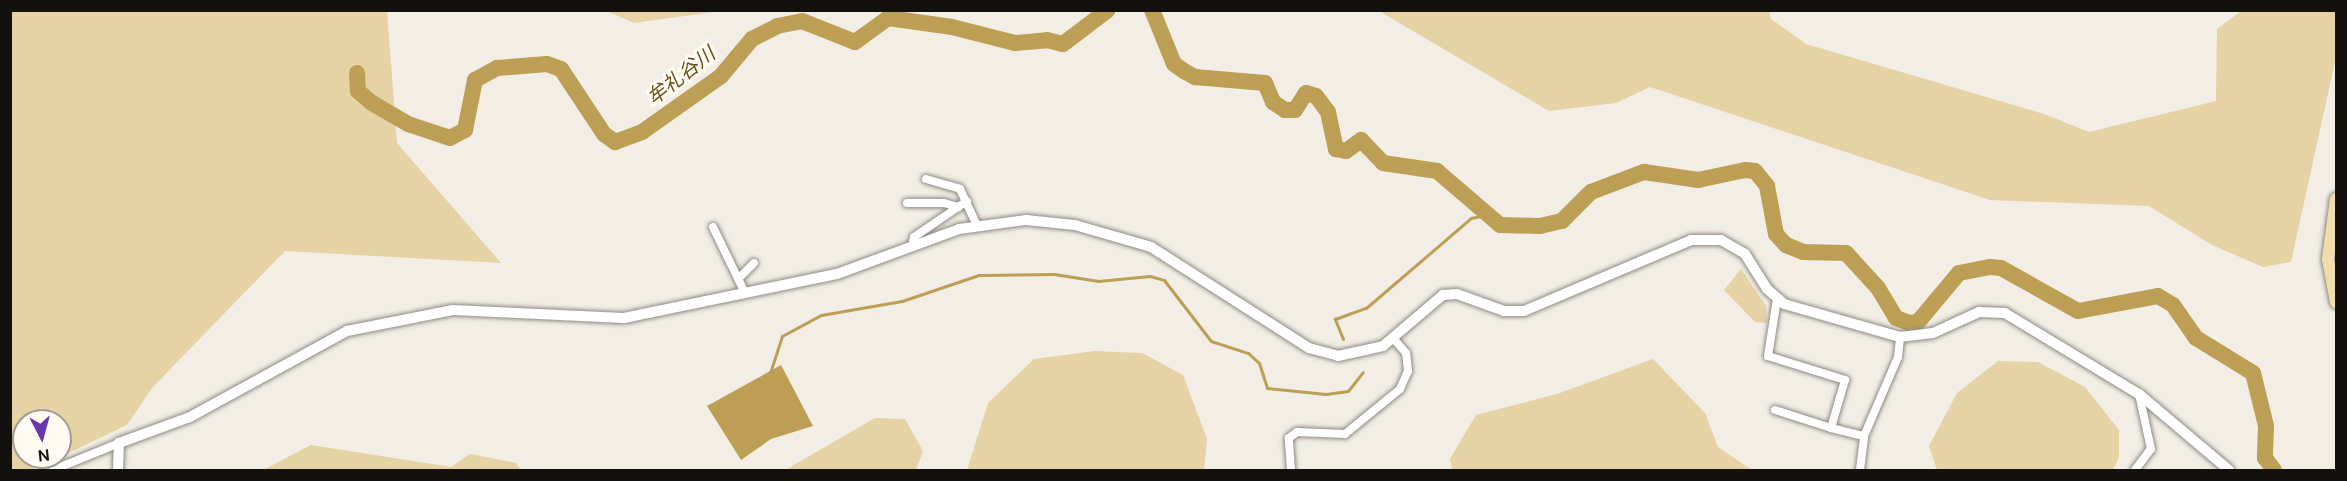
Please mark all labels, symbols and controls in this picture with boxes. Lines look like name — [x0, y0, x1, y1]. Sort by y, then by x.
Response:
water label: 牟礼谷川 — [642, 42, 720, 110]
north arrow — [12, 409, 72, 469]
text: N — [37, 444, 51, 466]

